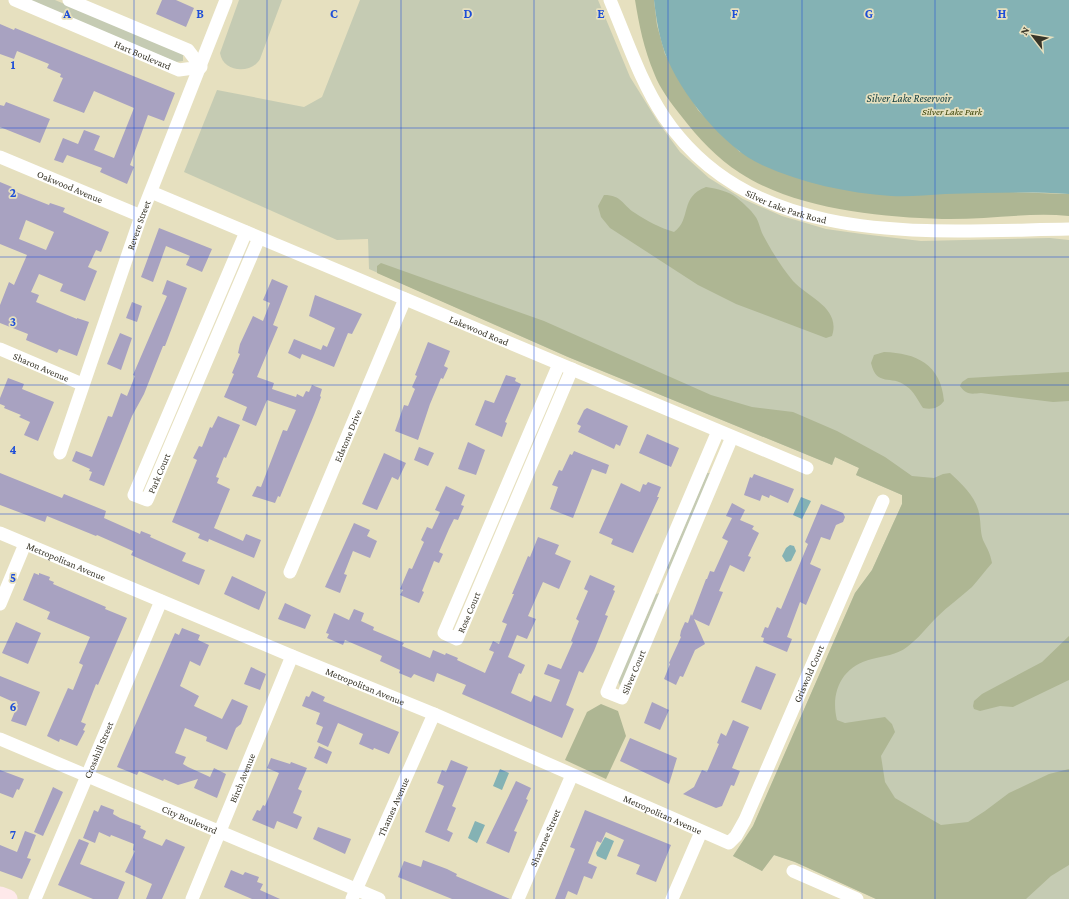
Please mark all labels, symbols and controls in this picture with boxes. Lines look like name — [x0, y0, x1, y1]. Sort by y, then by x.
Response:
text: A — [62, 6, 71, 21]
text: B — [196, 6, 204, 21]
text: C — [330, 6, 338, 21]
text: D — [464, 6, 473, 21]
text: E — [597, 6, 605, 21]
text: F — [732, 6, 739, 21]
text: G — [865, 6, 873, 21]
text: H — [998, 6, 1007, 21]
north arrow — [1013, 16, 1053, 56]
text: N — [1017, 24, 1032, 37]
street label: Hart Boulevard — [113, 38, 174, 72]
text: 1 — [11, 57, 16, 72]
water label: Silver Lake Reservoir — [867, 92, 953, 104]
park label: Silver Lake Park — [922, 106, 983, 117]
street label: Oakwood Avenue — [36, 168, 105, 205]
text: 2 — [10, 185, 17, 200]
street label: Silver Lake Park Road — [744, 187, 828, 225]
street label: Revere Street — [124, 198, 152, 251]
street label: Lakewood Road — [448, 313, 511, 348]
text: 3 — [10, 314, 16, 329]
street label: Sharon Avenue — [12, 350, 72, 384]
street label: Edstone Drive — [331, 407, 364, 464]
text: 4 — [9, 442, 17, 457]
street label: Park Court — [145, 451, 172, 495]
street label: Metropolitan Avenue — [25, 539, 108, 583]
text: 5 — [10, 570, 16, 585]
street label: Rose Court — [455, 589, 482, 634]
street label: Griswold Court — [791, 643, 826, 704]
street label: Silver Court — [619, 647, 647, 696]
street label: Metropolitan Avenue — [324, 665, 407, 707]
text: 6 — [9, 699, 17, 714]
street label: Crosshill Street — [81, 719, 115, 780]
street label: Birch Avenue — [227, 751, 257, 804]
street label: Thames Avenue — [375, 775, 411, 838]
street label: Metropolitan Avenue — [622, 792, 704, 836]
street label: City Boulevard — [161, 803, 220, 836]
street label: Shawnee Street — [527, 807, 562, 868]
text: 7 — [10, 827, 16, 842]

